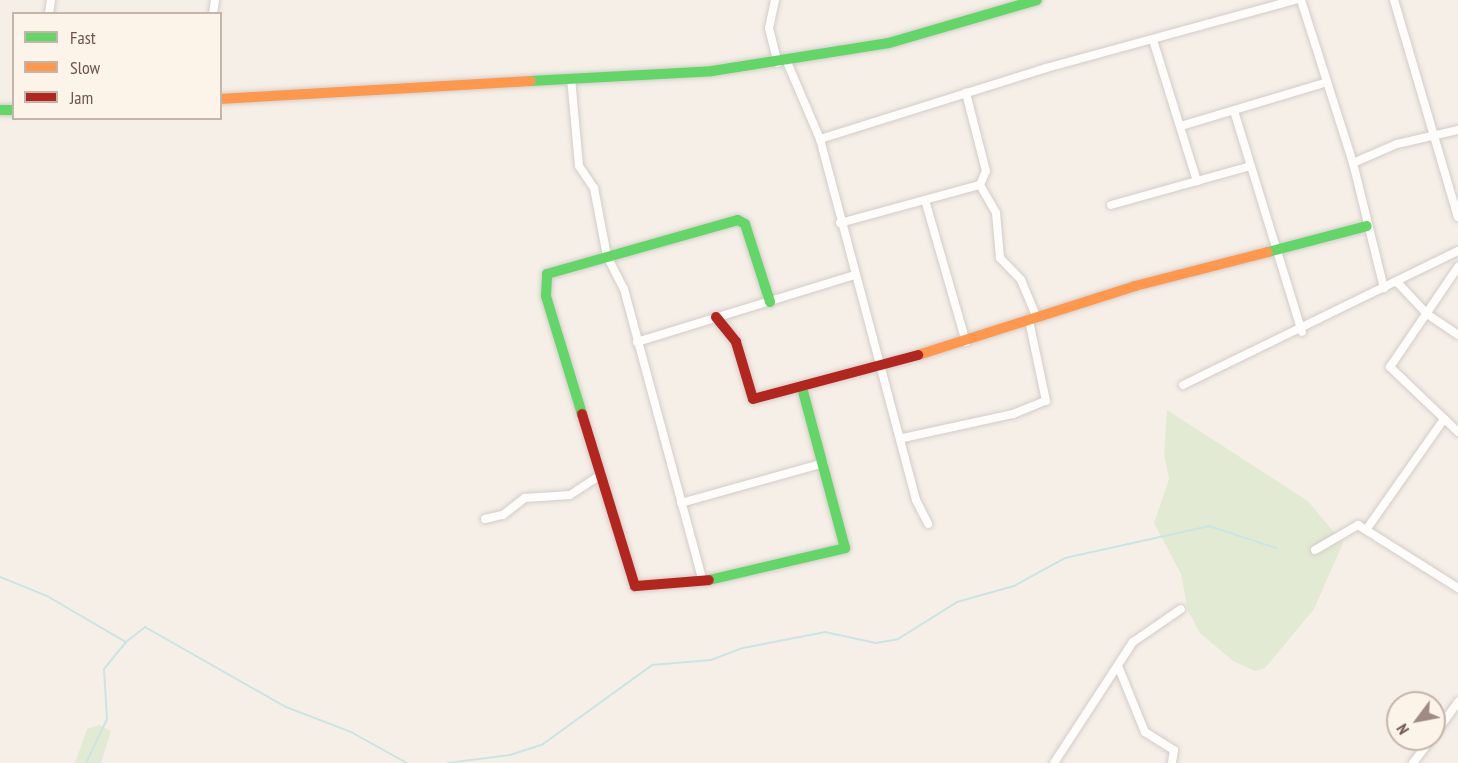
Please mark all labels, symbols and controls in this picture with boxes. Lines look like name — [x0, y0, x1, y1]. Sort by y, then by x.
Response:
legend — [12, 12, 222, 120]
text: Fast — [70, 26, 96, 49]
text: Slow — [70, 56, 100, 79]
text: Jam — [70, 86, 93, 109]
north arrow — [1386, 691, 1446, 751]
text: N — [1392, 721, 1413, 738]

